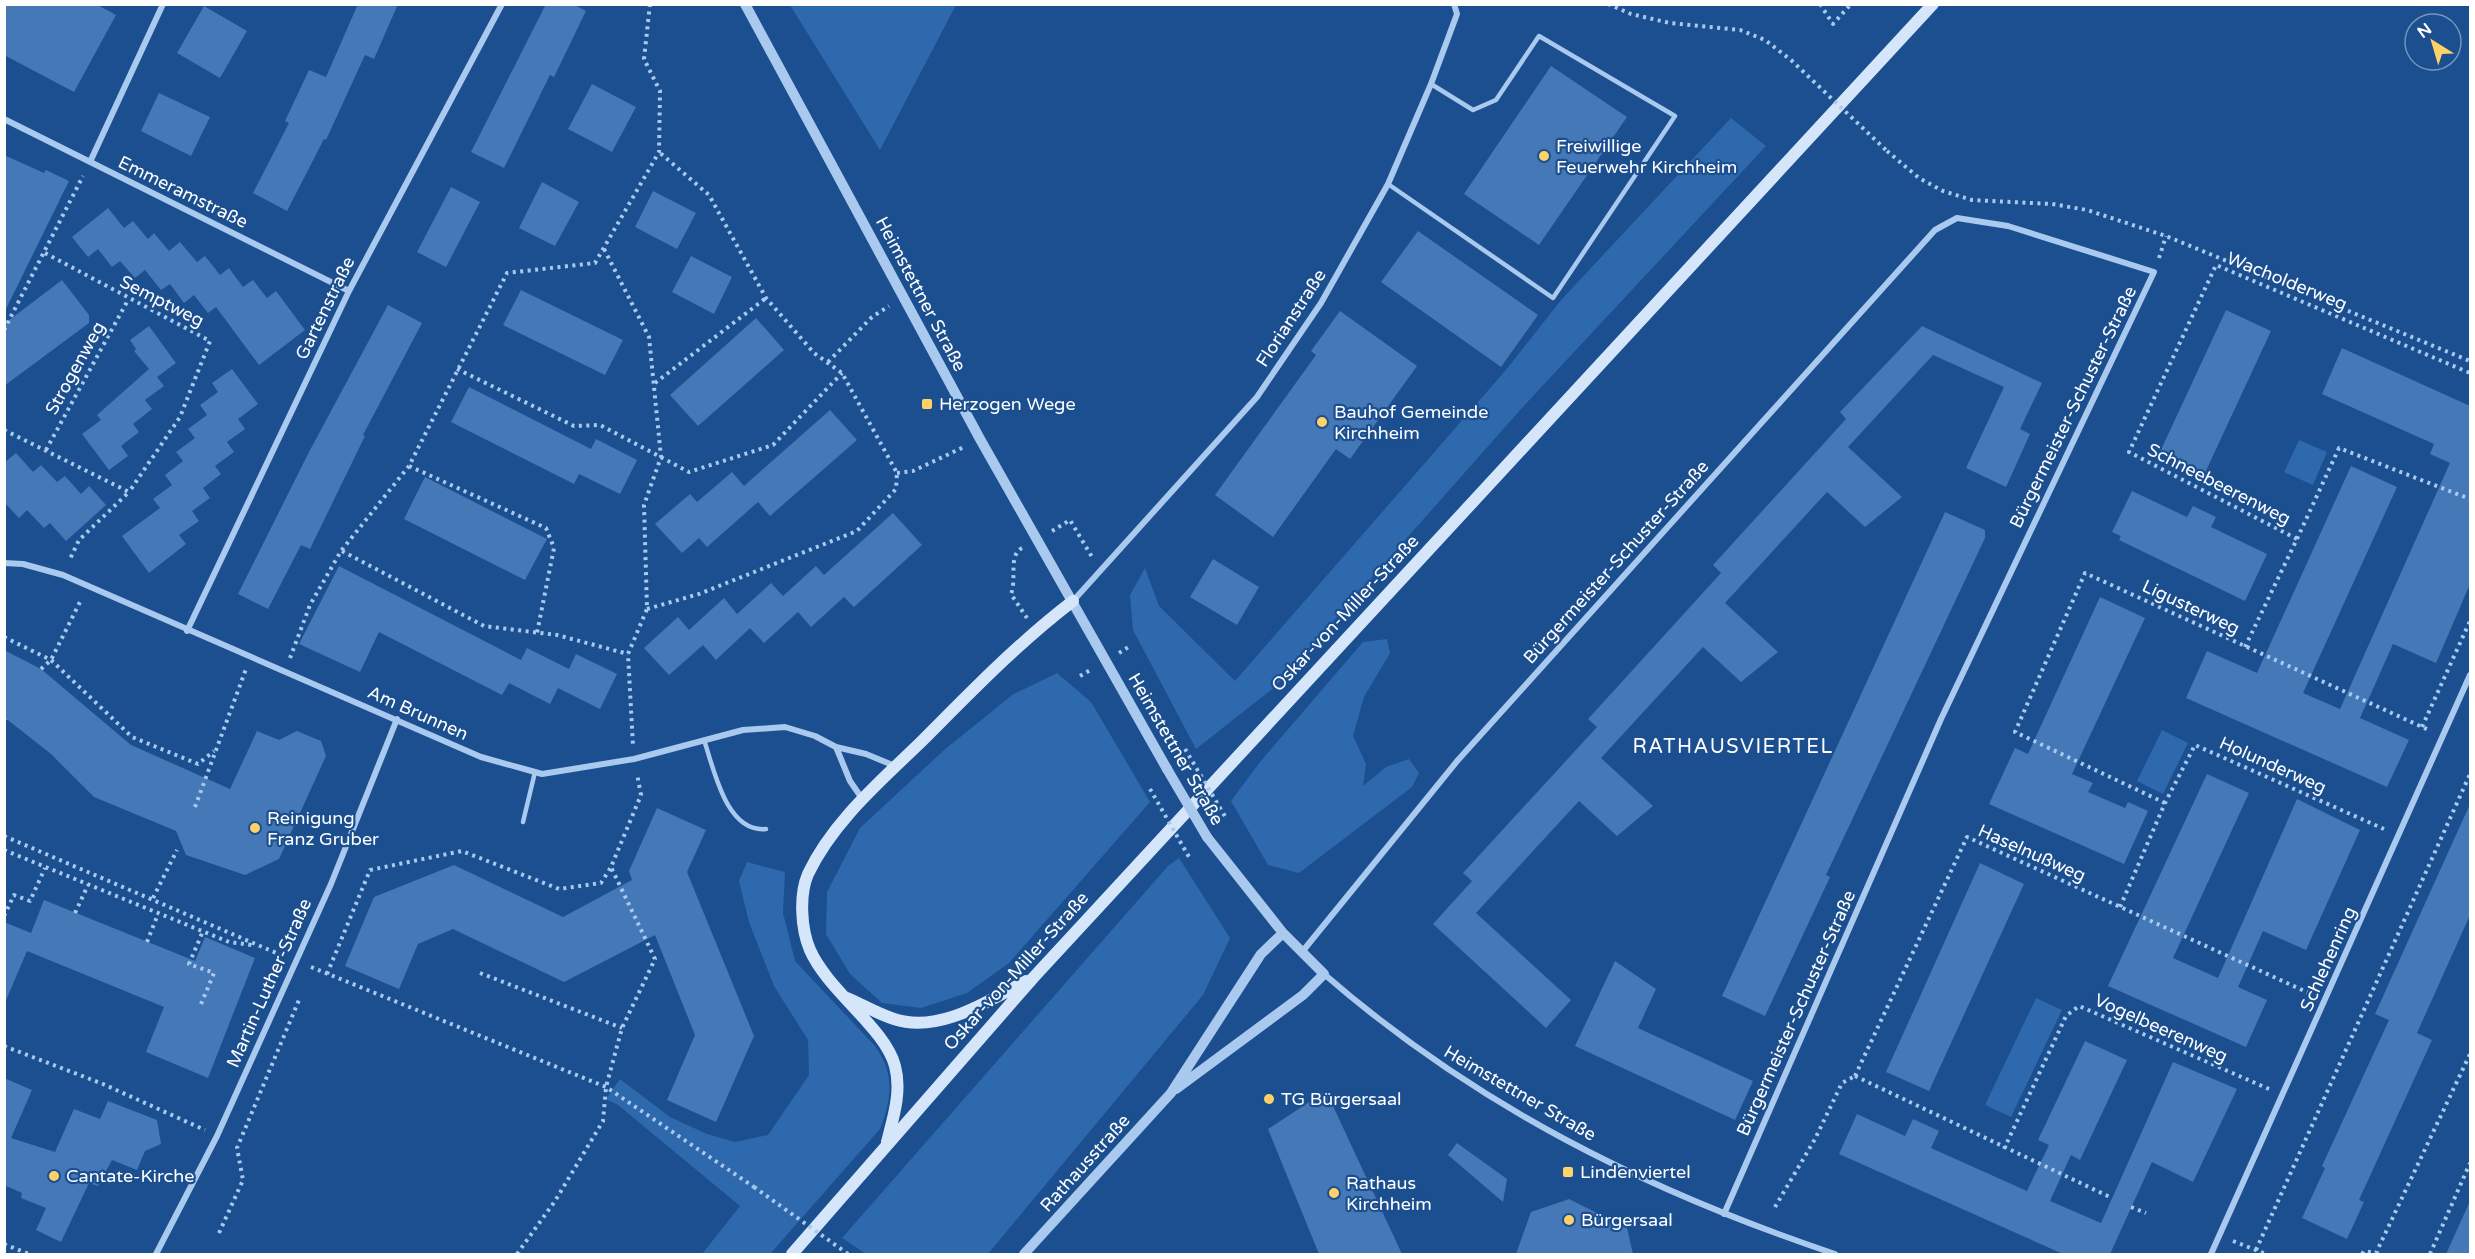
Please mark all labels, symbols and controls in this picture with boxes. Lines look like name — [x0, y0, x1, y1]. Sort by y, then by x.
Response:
north arrow — [2403, 12, 2463, 72]
text: N — [2413, 19, 2436, 43]
place label: Freiwillige Feuerwehr Kirchheim — [1556, 135, 1737, 178]
marker: Freiwillige Feuerwehr Kirchheim — [1537, 149, 1551, 163]
street label: Emmeramstraße — [114, 151, 252, 233]
street label: Heimstettner Straße — [871, 213, 971, 375]
street label: Wacholderweg — [2224, 247, 2350, 315]
street label: Gartenstraße — [291, 253, 359, 363]
street label: Florianstraße — [1251, 265, 1331, 371]
street label: Semptweg — [116, 270, 208, 332]
street label: Bürgermeister-Schuster-Straße — [2005, 282, 2141, 532]
street label: Strogenweg — [40, 318, 110, 418]
place label: Herzogen Wege — [939, 393, 1076, 415]
marker: Herzogen Wege — [920, 397, 934, 411]
place label: Bauhof Gemeinde Kirchheim — [1334, 401, 1488, 444]
marker: Bauhof Gemeinde Kirchheim — [1315, 415, 1329, 429]
street label: Schneebeerenweg — [2144, 438, 2294, 530]
street label: Bürgermeister-Schuster-Straße — [1519, 456, 1713, 668]
street label: Oskar-von-Miller-Straße — [1267, 530, 1423, 696]
street label: Ligusterweg — [2139, 575, 2243, 639]
street label: Heimstettner Straße — [1123, 669, 1229, 829]
street label: Am Brunnen — [364, 681, 472, 745]
street label: Holunderweg — [2216, 732, 2330, 798]
district label: RATHAUSVIERTEL — [1632, 735, 1834, 759]
place label: Reinigung Franz Gruber — [267, 807, 379, 850]
street label: Haselnußweg — [1975, 819, 2089, 887]
marker: Reinigung Franz Gruber — [248, 821, 262, 835]
street label: Oskar-von-Miller-Straße — [939, 887, 1093, 1055]
street label: Bürgermeister-Schuster-Straße — [1732, 887, 1860, 1139]
street label: Martin-Luther-Straße — [222, 895, 316, 1071]
street label: Schlehenring — [2295, 903, 2361, 1015]
street label: Vogelbeerenweg — [2091, 989, 2231, 1067]
street label: Heimstettner Straße — [1440, 1040, 1600, 1146]
place label: TG Bürgersaal — [1281, 1088, 1402, 1110]
marker: TG Bürgersaal — [1262, 1092, 1276, 1106]
street label: Rathausstraße — [1035, 1110, 1135, 1216]
place label: Lindenviertel — [1580, 1161, 1691, 1183]
place label: Cantate-Kirche — [66, 1165, 194, 1187]
marker: Lindenviertel — [1561, 1165, 1575, 1179]
marker: Cantate-Kirche — [47, 1169, 61, 1183]
place label: Rathaus Kirchheim — [1346, 1172, 1432, 1215]
marker: Rathaus Kirchheim — [1327, 1186, 1341, 1200]
place label: Bürgersaal — [1581, 1209, 1673, 1231]
marker: Bürgersaal — [1562, 1213, 1576, 1227]

